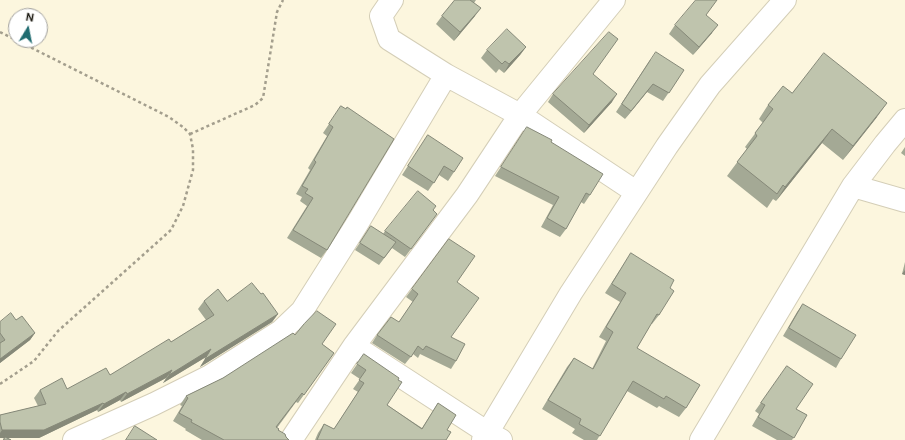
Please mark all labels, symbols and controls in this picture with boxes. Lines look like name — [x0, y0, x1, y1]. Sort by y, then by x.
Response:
north arrow — [8, 8, 48, 48]
text: N — [25, 10, 35, 25]

